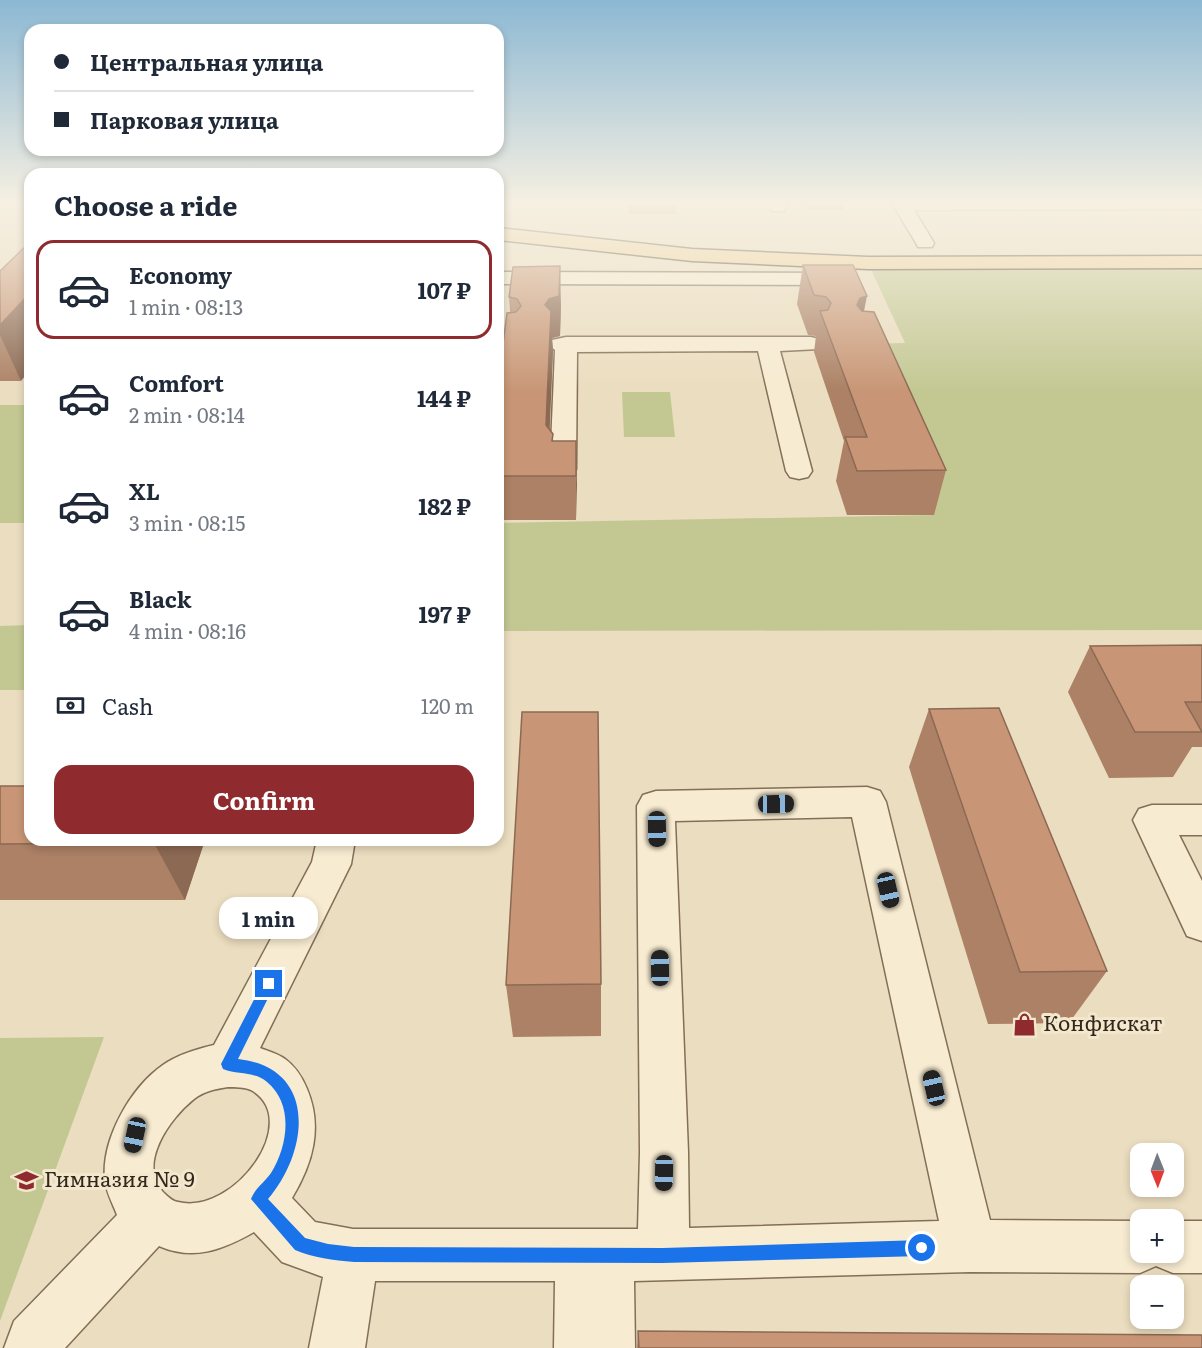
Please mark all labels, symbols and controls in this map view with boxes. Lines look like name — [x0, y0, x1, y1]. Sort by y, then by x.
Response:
text: Центральная улица — [90, 45, 323, 78]
text: Парковая улица — [90, 103, 279, 136]
text: Choose a ride — [54, 184, 237, 224]
text: Economy — [129, 258, 232, 291]
icon: car — [57, 263, 111, 317]
text: 107 ₽ — [417, 273, 471, 306]
text: 1 min · 08:13 — [129, 291, 243, 321]
text: Comfort — [129, 366, 224, 399]
icon: car — [57, 371, 111, 425]
text: 144 ₽ — [417, 381, 471, 414]
text: 2 min · 08:14 — [129, 399, 245, 429]
text: XL — [129, 474, 160, 507]
icon: car — [57, 479, 111, 533]
text: 182 ₽ — [418, 489, 471, 522]
text: 3 min · 08:15 — [129, 507, 245, 537]
text: Black — [129, 582, 191, 615]
icon: car — [57, 587, 111, 641]
text: 197 ₽ — [418, 597, 471, 630]
text: 4 min · 08:16 — [129, 615, 246, 645]
icon: cash — [54, 689, 87, 722]
text: Cash — [102, 689, 153, 722]
text: 120 m — [421, 690, 474, 720]
button: Confirm — [54, 765, 474, 834]
car — [758, 795, 794, 813]
car — [648, 811, 666, 847]
car — [875, 870, 901, 910]
callout: 1 min — [220, 897, 318, 939]
text: 1 min — [242, 903, 295, 933]
car — [651, 950, 669, 986]
route end — [255, 970, 282, 997]
place label: Конфискат — [1043, 1006, 1163, 1037]
shop icon: Конфискат — [1012, 1011, 1038, 1037]
car — [921, 1068, 947, 1108]
car — [122, 1116, 148, 1154]
north arrow — [1130, 1143, 1184, 1197]
map controls — [1130, 1143, 1184, 1329]
car — [655, 1155, 673, 1191]
place label: Гимназия № 9 — [44, 1162, 195, 1193]
school or university icon: Гимназия № 9 — [13, 1167, 39, 1193]
button: + — [1130, 1209, 1184, 1263]
route start — [908, 1234, 935, 1261]
button: − — [1130, 1275, 1184, 1329]

